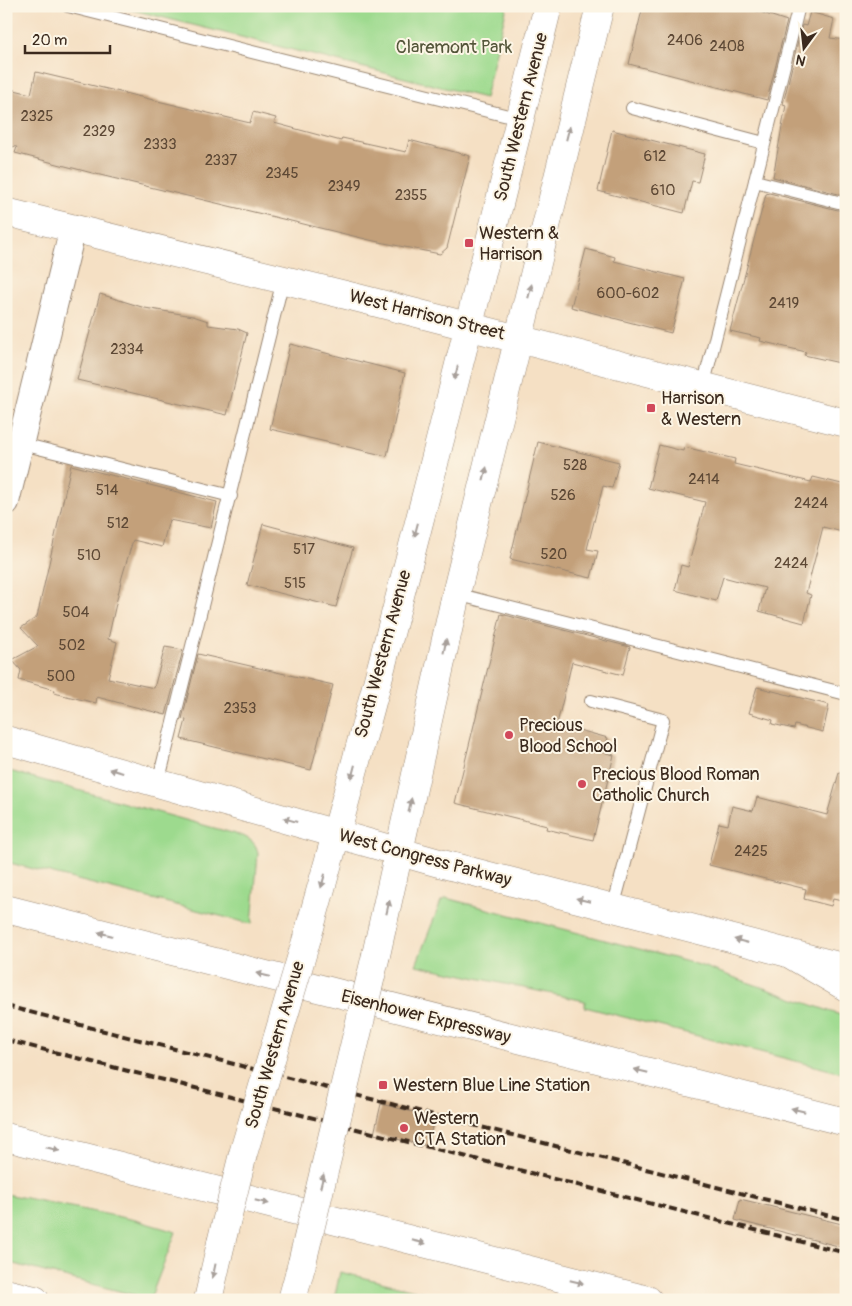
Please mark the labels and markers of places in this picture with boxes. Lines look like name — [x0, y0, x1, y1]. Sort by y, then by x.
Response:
place label: Western & Harrison — [479, 222, 559, 266]
marker: Western & Harrison — [463, 237, 475, 249]
place label: Harrison & Western — [661, 387, 741, 431]
marker: Harrison & Western — [645, 402, 657, 414]
place label: Precious Blood School — [519, 714, 617, 758]
marker: Precious Blood School — [503, 729, 515, 741]
place label: Precious Blood Roman Catholic Church — [592, 763, 760, 807]
marker: Precious Blood Roman Catholic Church — [576, 778, 588, 790]
place label: Western Blue Line Station — [393, 1074, 590, 1097]
marker: Western Blue Line Station — [377, 1079, 389, 1091]
place label: Western CTA Station — [414, 1107, 506, 1151]
marker: Western CTA Station — [398, 1122, 410, 1134]

